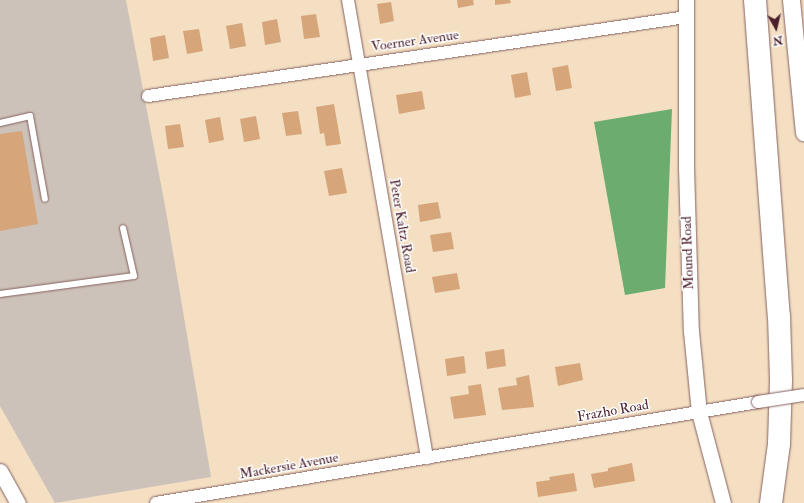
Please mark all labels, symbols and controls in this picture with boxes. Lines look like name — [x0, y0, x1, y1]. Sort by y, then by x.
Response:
north arrow — [756, 8, 796, 48]
street label: Voerner Avenue — [370, 27, 460, 55]
text: N — [772, 33, 784, 48]
street label: Peter Kaltz Road — [385, 178, 419, 274]
street label: Mound Road — [678, 216, 698, 290]
street label: Frazho Road — [576, 396, 650, 426]
street label: Mackersie Avenue — [238, 449, 340, 483]

